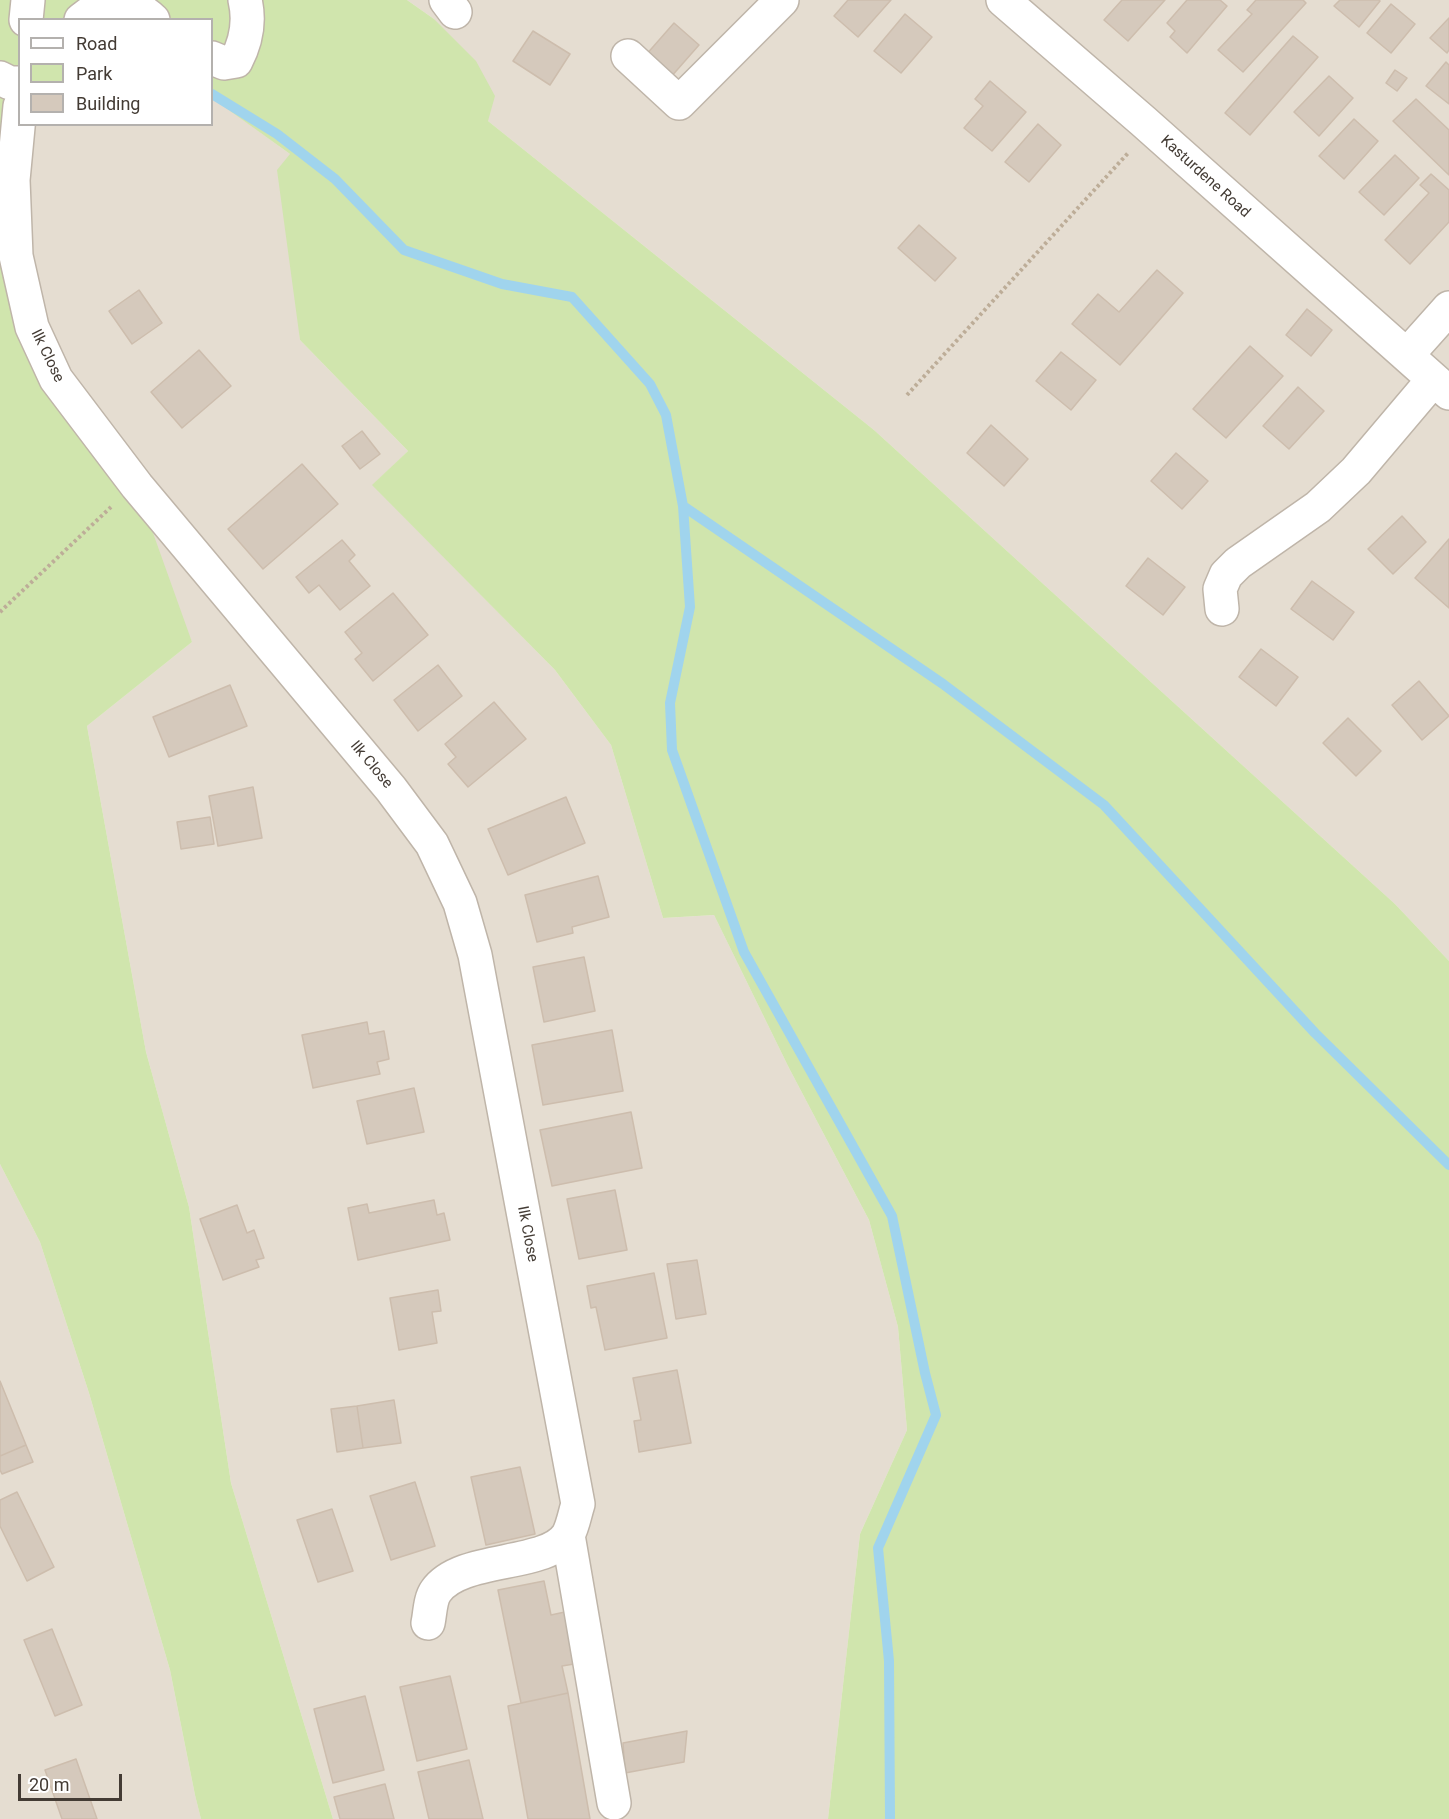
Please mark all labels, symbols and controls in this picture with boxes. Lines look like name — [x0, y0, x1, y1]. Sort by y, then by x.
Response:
legend — [18, 18, 213, 126]
text: Road — [76, 33, 117, 54]
text: Park — [76, 63, 112, 84]
text: Building — [76, 93, 140, 114]
street label: Kasturdene Road — [1157, 132, 1253, 222]
street label: Ilk Close — [26, 327, 68, 385]
street label: Ilk Close — [346, 737, 396, 793]
street label: Ilk Close — [513, 1204, 541, 1264]
scale bar — [21, 1762, 124, 1800]
text: 20 m — [29, 1774, 69, 1795]

